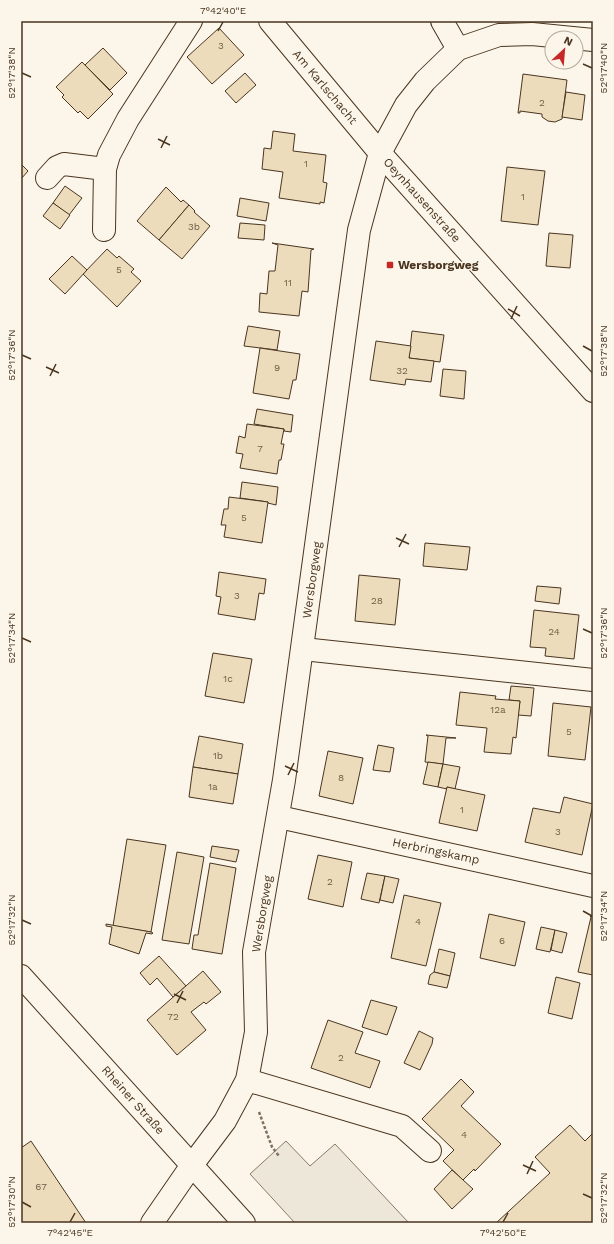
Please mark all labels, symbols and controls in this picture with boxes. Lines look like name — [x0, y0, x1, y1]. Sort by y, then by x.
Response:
text: 7°42'40"E — [200, 5, 246, 16]
north arrow — [544, 30, 584, 70]
text: N — [562, 34, 575, 49]
house number: 3 — [218, 40, 224, 51]
text: 52°17'40"N — [598, 43, 609, 93]
text: 52°17'38"N — [6, 47, 17, 99]
street label: Am Karlschacht — [290, 47, 360, 127]
house number: 2 — [539, 97, 545, 108]
street label: Oeynhausenstraße — [380, 155, 464, 245]
house number: 1 — [304, 158, 308, 169]
house number: 1 — [521, 191, 525, 202]
house number: 3b — [188, 221, 200, 232]
place label: Wersborgweg — [398, 258, 479, 272]
marker: Wersborgweg — [385, 260, 395, 270]
house number: 5 — [116, 264, 122, 275]
house number: 11 — [284, 277, 292, 288]
text: 52°17'38"N — [598, 325, 609, 377]
text: 52°17'36"N — [6, 329, 17, 381]
house number: 9 — [274, 362, 280, 373]
house number: 32 — [396, 365, 408, 376]
house number: 7 — [257, 443, 263, 454]
house number: 5 — [241, 512, 247, 523]
street label: Wersborgweg — [300, 540, 324, 619]
house number: 3 — [234, 590, 240, 601]
house number: 28 — [371, 595, 383, 606]
text: 52°17'36"N — [598, 607, 609, 659]
text: 52°17'34"N — [6, 613, 17, 663]
house number: 24 — [548, 626, 560, 637]
house number: 1c — [223, 673, 233, 684]
house number: 12a — [490, 704, 506, 715]
house number: 5 — [566, 726, 572, 737]
house number: 1b — [213, 750, 223, 761]
house number: 8 — [338, 772, 344, 783]
house number: 1a — [208, 781, 218, 792]
house number: 1 — [460, 804, 464, 815]
house number: 3 — [555, 826, 561, 837]
street label: Herbringskamp — [391, 835, 481, 867]
street label: Wersborgweg — [249, 874, 275, 953]
house number: 2 — [327, 876, 333, 887]
text: 52°17'34"N — [598, 891, 609, 941]
text: 52°17'32"N — [6, 894, 17, 946]
house number: 4 — [415, 916, 421, 927]
house number: 6 — [499, 935, 505, 946]
house number: 72 — [167, 1011, 179, 1022]
house number: 2 — [338, 1052, 344, 1063]
street label: Rheiner Straße — [99, 1063, 167, 1137]
house number: 4 — [461, 1129, 467, 1140]
text: 52°17'32"N — [598, 1172, 609, 1224]
text: 52°17'30"N — [6, 1176, 17, 1228]
house number: 67 — [35, 1181, 47, 1192]
text: 7°42'45"E — [47, 1227, 93, 1238]
text: 7°42'50"E — [480, 1227, 526, 1238]

